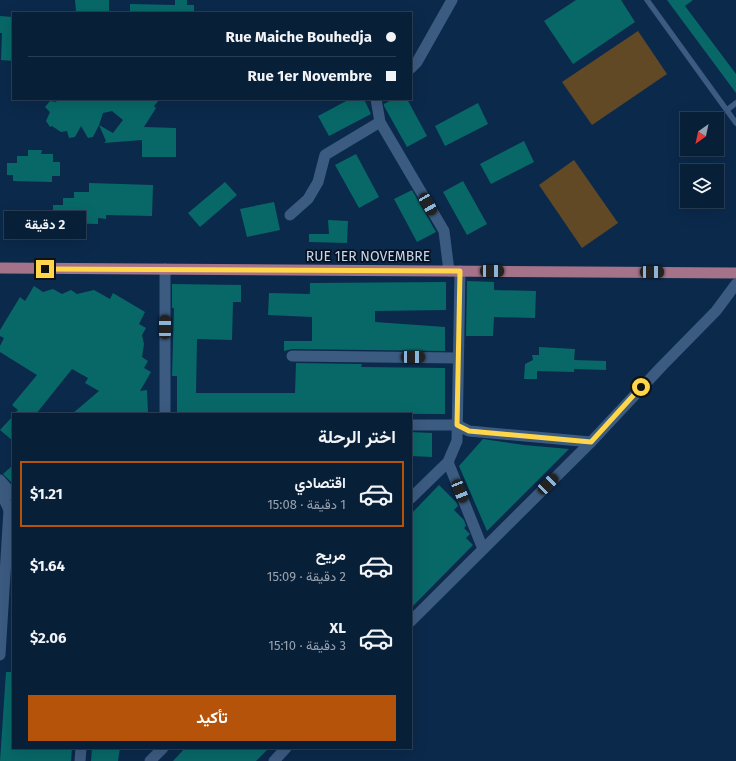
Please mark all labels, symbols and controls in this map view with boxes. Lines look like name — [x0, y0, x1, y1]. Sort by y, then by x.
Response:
text: Rue Maiche Bouhedja — [225, 28, 372, 46]
text: Rue 1er Novembre — [248, 67, 372, 85]
north arrow — [680, 112, 724, 156]
map controls — [680, 112, 724, 208]
button: layers — [680, 164, 724, 208]
car — [417, 191, 439, 217]
callout: 2 دقيقة — [4, 211, 86, 239]
text: 2 دقيقة — [25, 217, 65, 232]
street label: RUE 1ER NOVEMBRE — [306, 248, 430, 265]
route end — [36, 260, 54, 278]
car — [480, 265, 504, 277]
car — [640, 266, 664, 278]
car — [159, 315, 171, 339]
car — [401, 351, 425, 363]
route start — [632, 378, 650, 396]
text: اختر الرحلة — [318, 426, 396, 448]
car — [535, 471, 561, 497]
text: اقتصادي — [294, 474, 346, 492]
icon: car — [358, 476, 394, 512]
car — [450, 478, 470, 504]
text: $1.21 — [30, 485, 63, 503]
text: 1 دقيقة · 15:08 — [267, 497, 346, 512]
text: مريح — [316, 546, 346, 564]
icon: car — [358, 548, 394, 584]
text: $1.64 — [30, 557, 65, 575]
text: 2 دقيقة · 15:09 — [267, 569, 346, 584]
text: XL — [330, 619, 346, 637]
icon: car — [358, 620, 394, 656]
text: $2.06 — [30, 629, 66, 647]
text: 3 دقيقة · 15:10 — [268, 638, 346, 653]
button: تأكيد — [28, 695, 396, 741]

